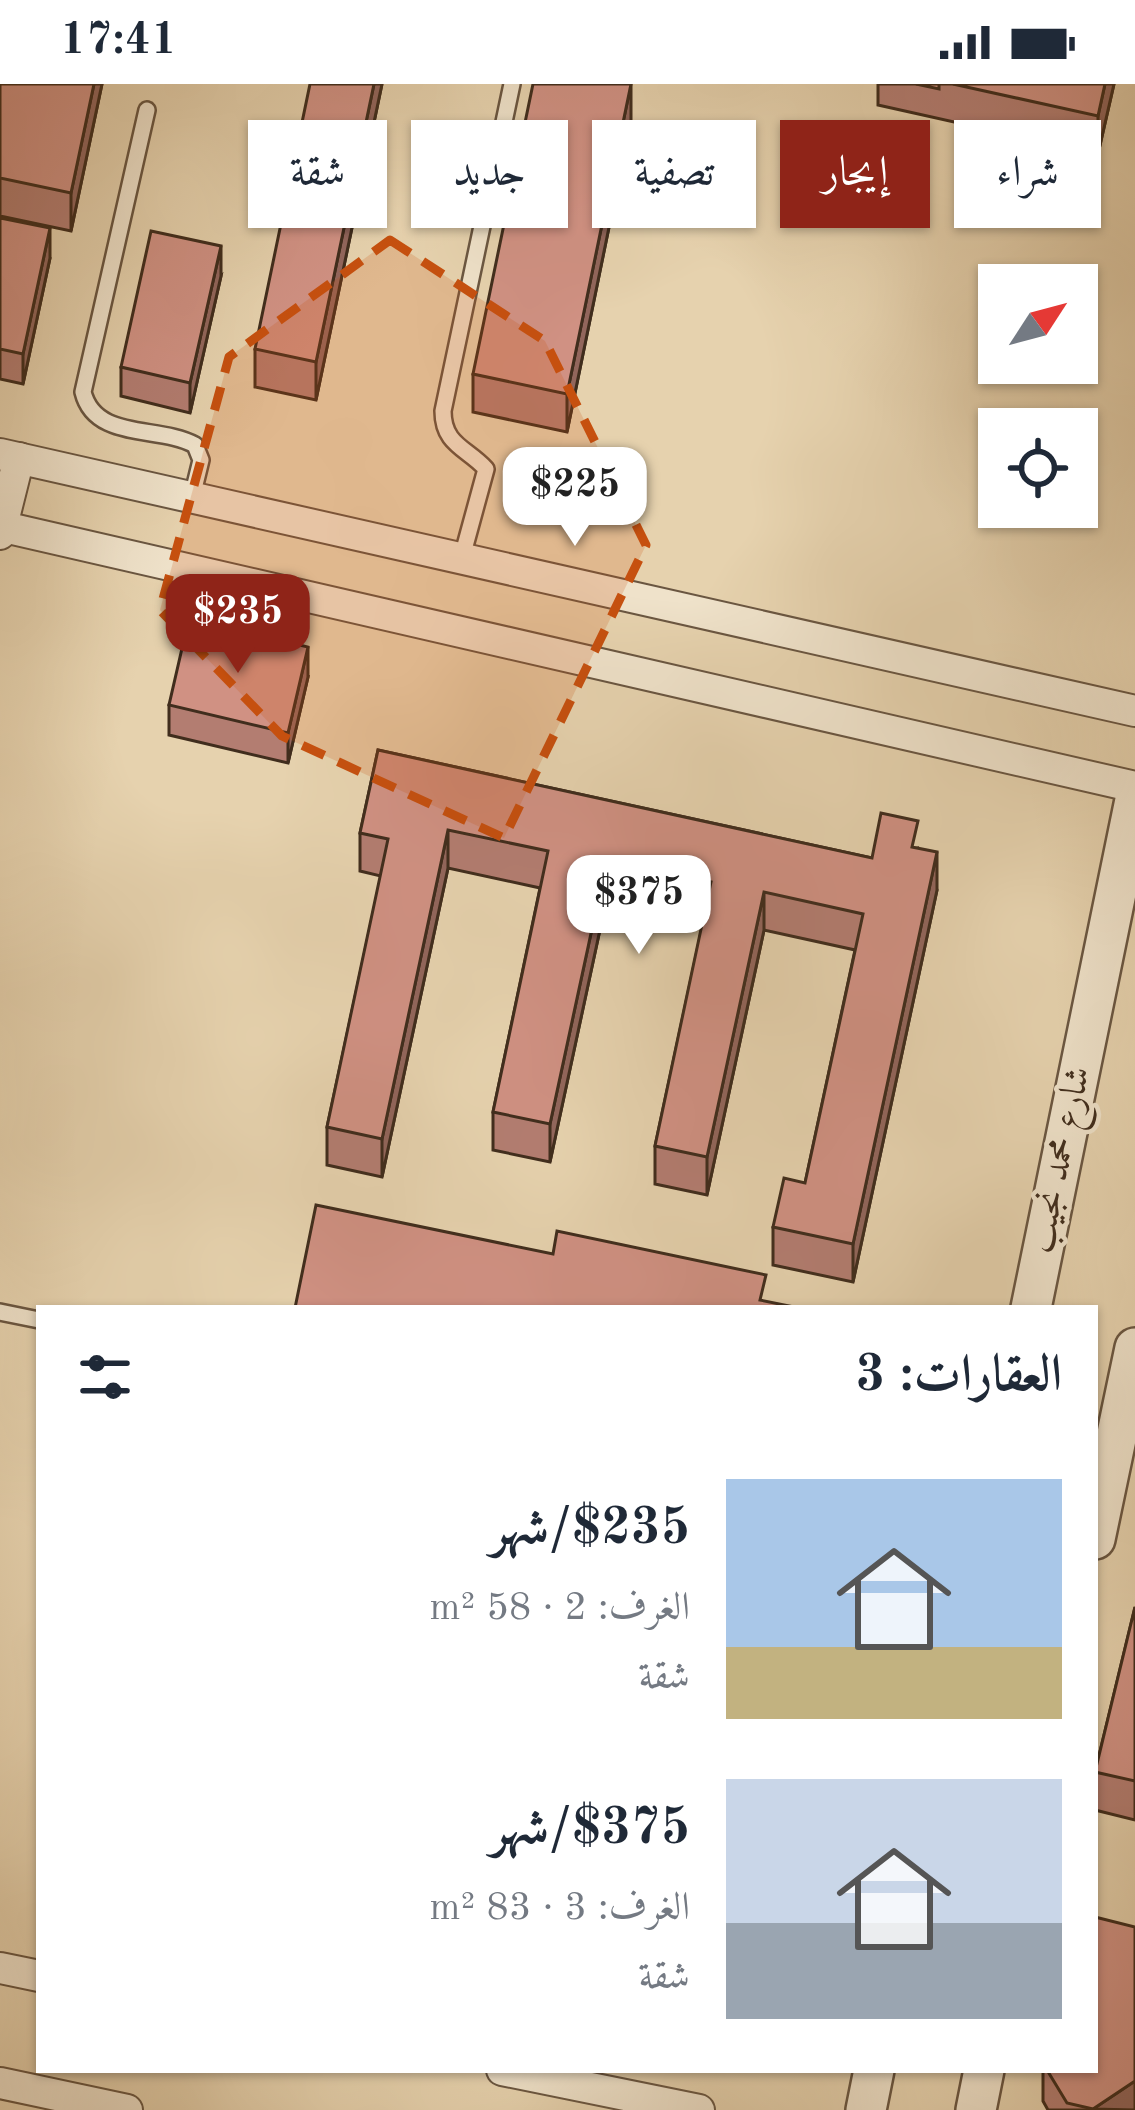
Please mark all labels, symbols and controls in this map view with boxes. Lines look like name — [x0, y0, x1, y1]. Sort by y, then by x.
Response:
text: 17:41 — [60, 19, 177, 64]
chip: شقة — [248, 120, 387, 228]
chip: جديد — [411, 120, 568, 228]
chip: تصفية — [592, 120, 756, 228]
chip: إيجار — [780, 120, 930, 228]
chip: شراء — [954, 120, 1101, 228]
north arrow — [978, 264, 1098, 384]
map controls — [978, 264, 1098, 528]
button: locate — [978, 408, 1098, 528]
pin: $225 — [504, 447, 646, 549]
text: $225 — [530, 466, 620, 505]
pin: $235 — [167, 574, 309, 676]
text: $235 — [193, 593, 283, 632]
pin: $375 — [568, 855, 710, 957]
text: $375 — [594, 874, 684, 913]
street label: شارع محمد نجيب — [1024, 1064, 1107, 1258]
icon: filters — [72, 1344, 138, 1410]
text: العقارات: 3 — [856, 1351, 1062, 1402]
text: $235/شهر — [490, 1504, 690, 1555]
icon: home — [822, 1527, 966, 1671]
text: الغرف: 2 · 58 m² — [430, 1589, 690, 1628]
text: شقة — [638, 1658, 690, 1697]
text: $375/شهر — [490, 1804, 690, 1855]
icon: home — [822, 1827, 966, 1971]
text: الغرف: 3 · 83 m² — [430, 1889, 690, 1928]
text: شقة — [638, 1958, 690, 1997]

